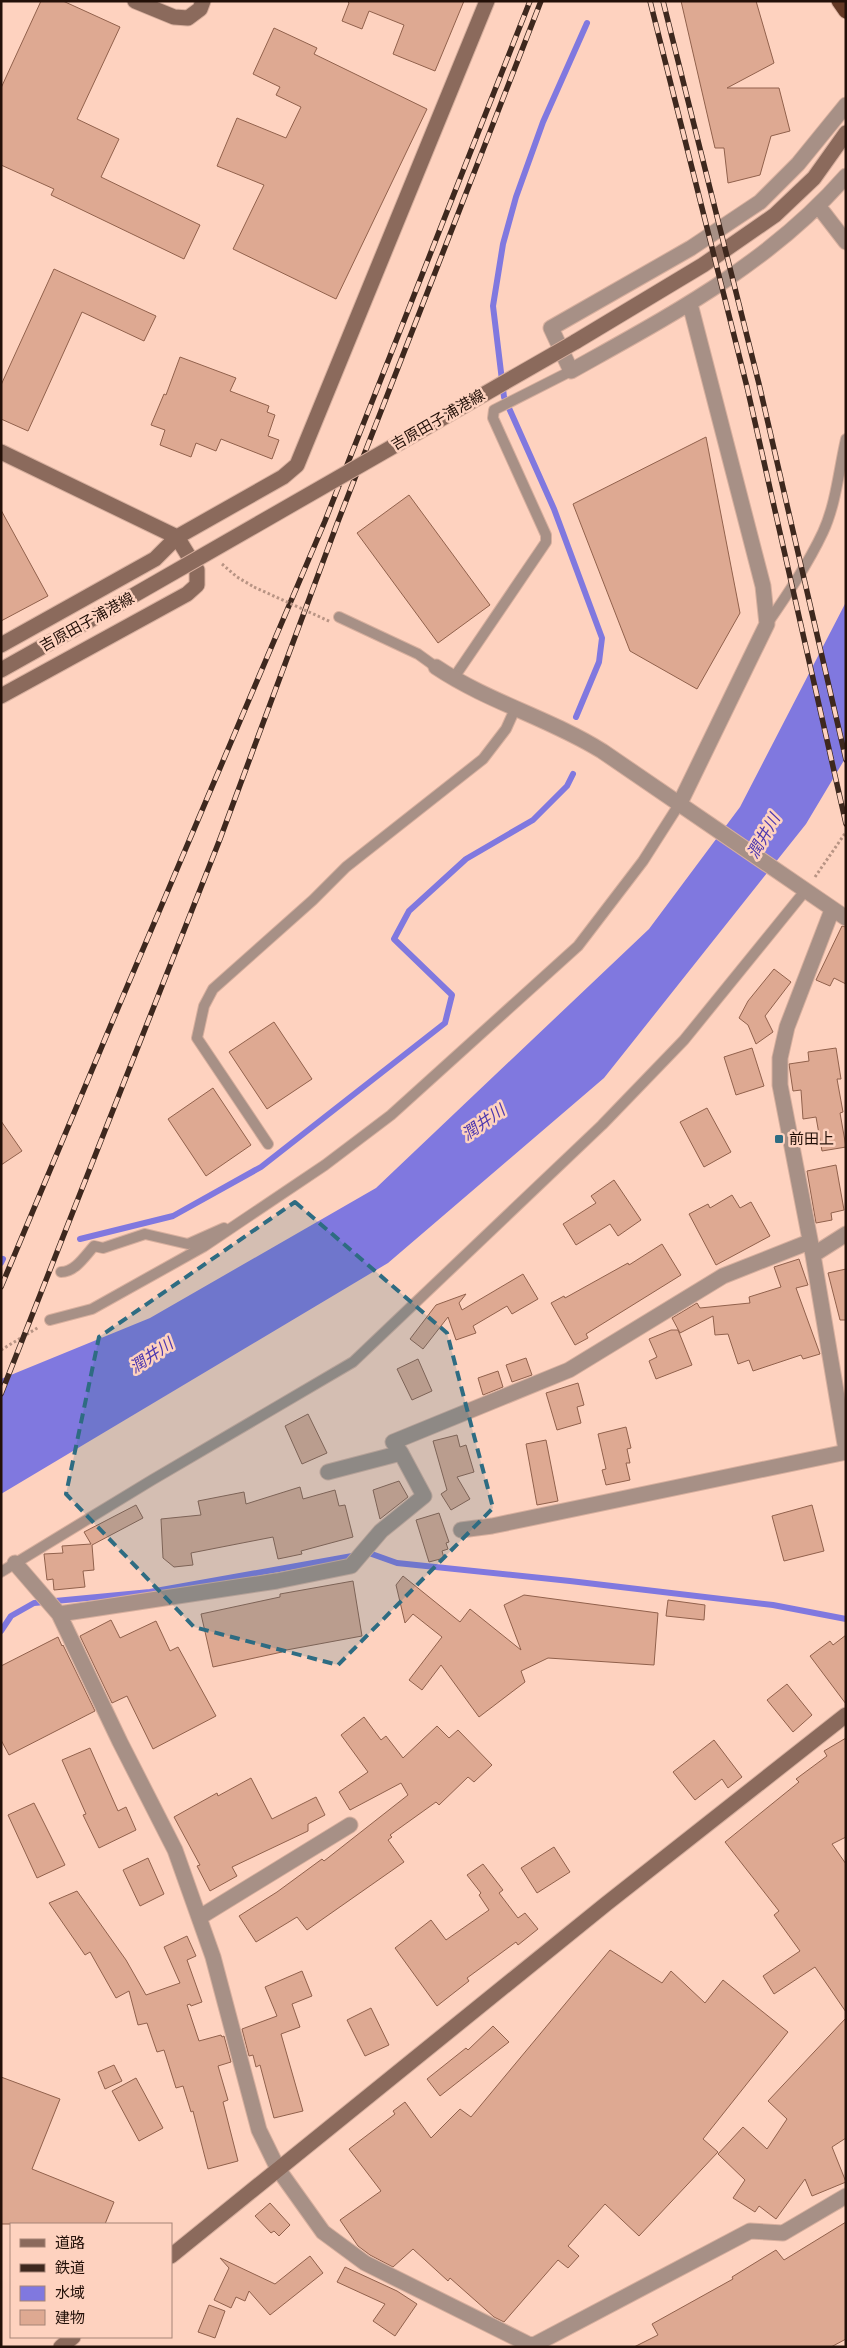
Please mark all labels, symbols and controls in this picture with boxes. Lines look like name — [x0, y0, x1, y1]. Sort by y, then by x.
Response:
street label: 吉原田子浦港線 — [388, 385, 488, 454]
street label: 吉原田子浦港線 — [36, 588, 137, 655]
water label: 潤井川 — [742, 808, 785, 862]
water label: 潤井川 — [458, 1099, 510, 1144]
place label: 前田上 — [789, 1129, 834, 1148]
marker: 前田上 — [773, 1133, 785, 1145]
water label: 潤井川 — [126, 1332, 178, 1377]
legend — [10, 2223, 172, 2338]
text: 道路 — [55, 2233, 85, 2252]
text: 鉄道 — [55, 2258, 85, 2277]
text: 水域 — [55, 2283, 85, 2302]
text: 建物 — [55, 2308, 85, 2327]

